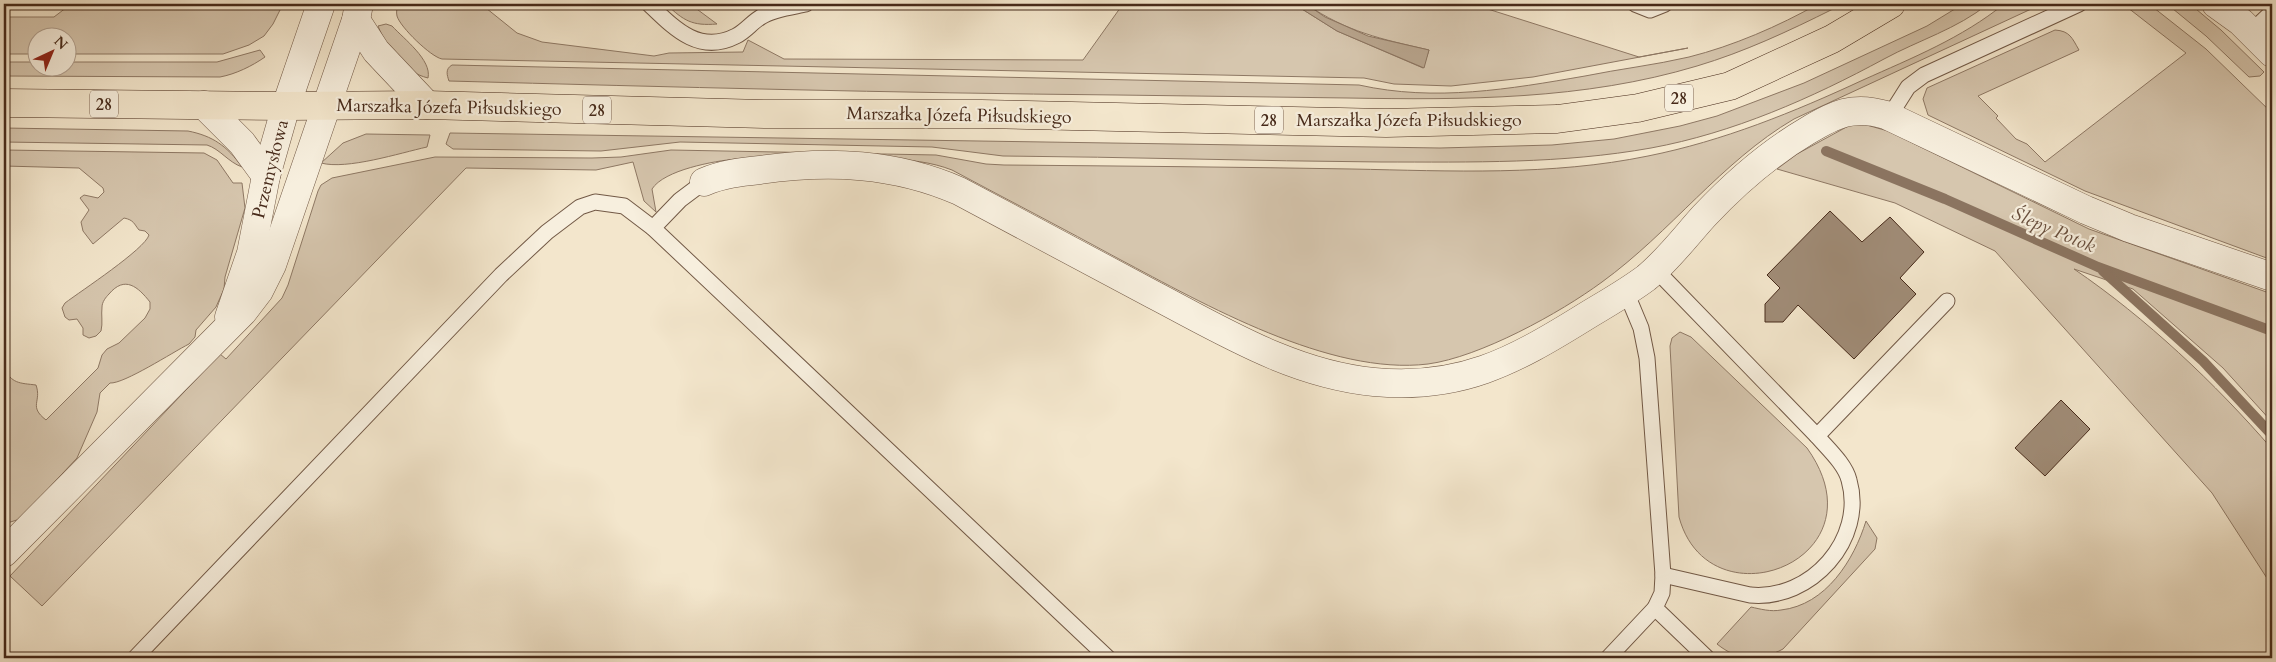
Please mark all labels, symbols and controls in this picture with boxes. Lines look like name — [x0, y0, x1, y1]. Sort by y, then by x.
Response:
north arrow — [28, 28, 78, 78]
text: N — [50, 32, 72, 54]
road number: 28 — [1665, 85, 1693, 112]
road number: 28 — [90, 90, 118, 118]
street label: Marszałka Józefa Piłsudskiego — [336, 93, 562, 122]
road number: 28 — [583, 96, 611, 124]
street label: Marszałka Józefa Piłsudskiego — [846, 101, 1072, 130]
road number: 28 — [1255, 106, 1283, 134]
street label: Marszałka Józefa Piłsudskiego — [1296, 108, 1522, 133]
street label: Przemysłowa — [246, 117, 295, 221]
water label: Ślepy Potok — [2008, 201, 2100, 259]

